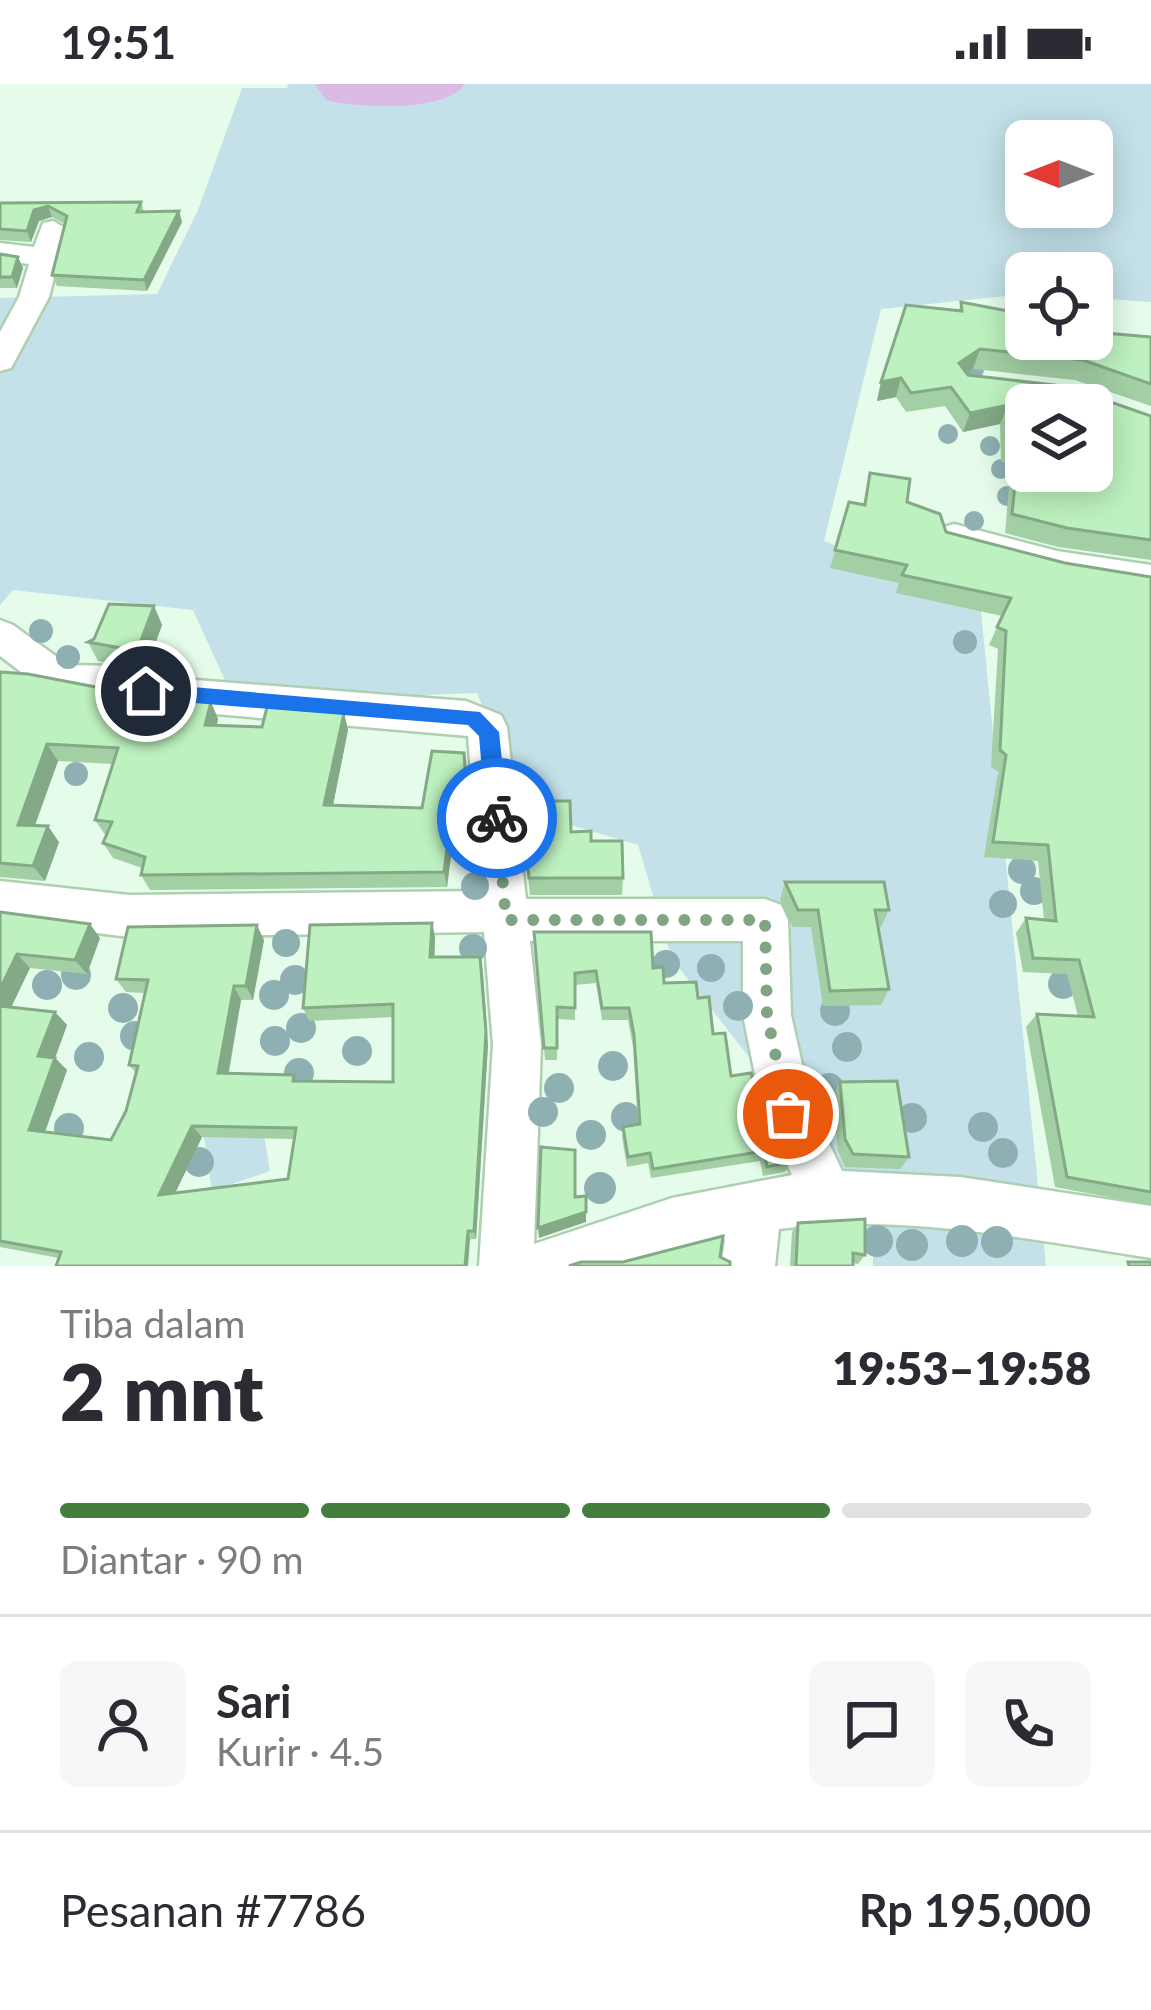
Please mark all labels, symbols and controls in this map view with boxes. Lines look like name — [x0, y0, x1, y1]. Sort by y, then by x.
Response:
text: 19:51 — [60, 15, 176, 69]
north arrow — [1005, 120, 1113, 228]
map controls — [1005, 120, 1113, 492]
button: locate — [1005, 252, 1113, 360]
button: layers — [1005, 384, 1113, 492]
pin — [95, 640, 197, 742]
icon: home — [113, 658, 179, 724]
courier — [437, 758, 557, 878]
icon: bike — [464, 785, 530, 851]
pin — [737, 1063, 839, 1165]
icon: bag — [755, 1081, 821, 1147]
text: Tiba dalam — [60, 1300, 245, 1346]
text: 19:53–19:58 — [832, 1341, 1091, 1395]
text: 2 mnt — [60, 1344, 264, 1438]
text: Diantar · 90 m — [60, 1536, 304, 1582]
button: person — [60, 1661, 186, 1787]
button: chat — [809, 1661, 935, 1787]
button: phone — [965, 1661, 1091, 1787]
text: Sari — [216, 1674, 291, 1728]
text: Kurir · 4.5 — [216, 1728, 384, 1774]
text: Pesanan #7786 — [60, 1883, 366, 1937]
text: Rp 195,000 — [859, 1883, 1091, 1937]

